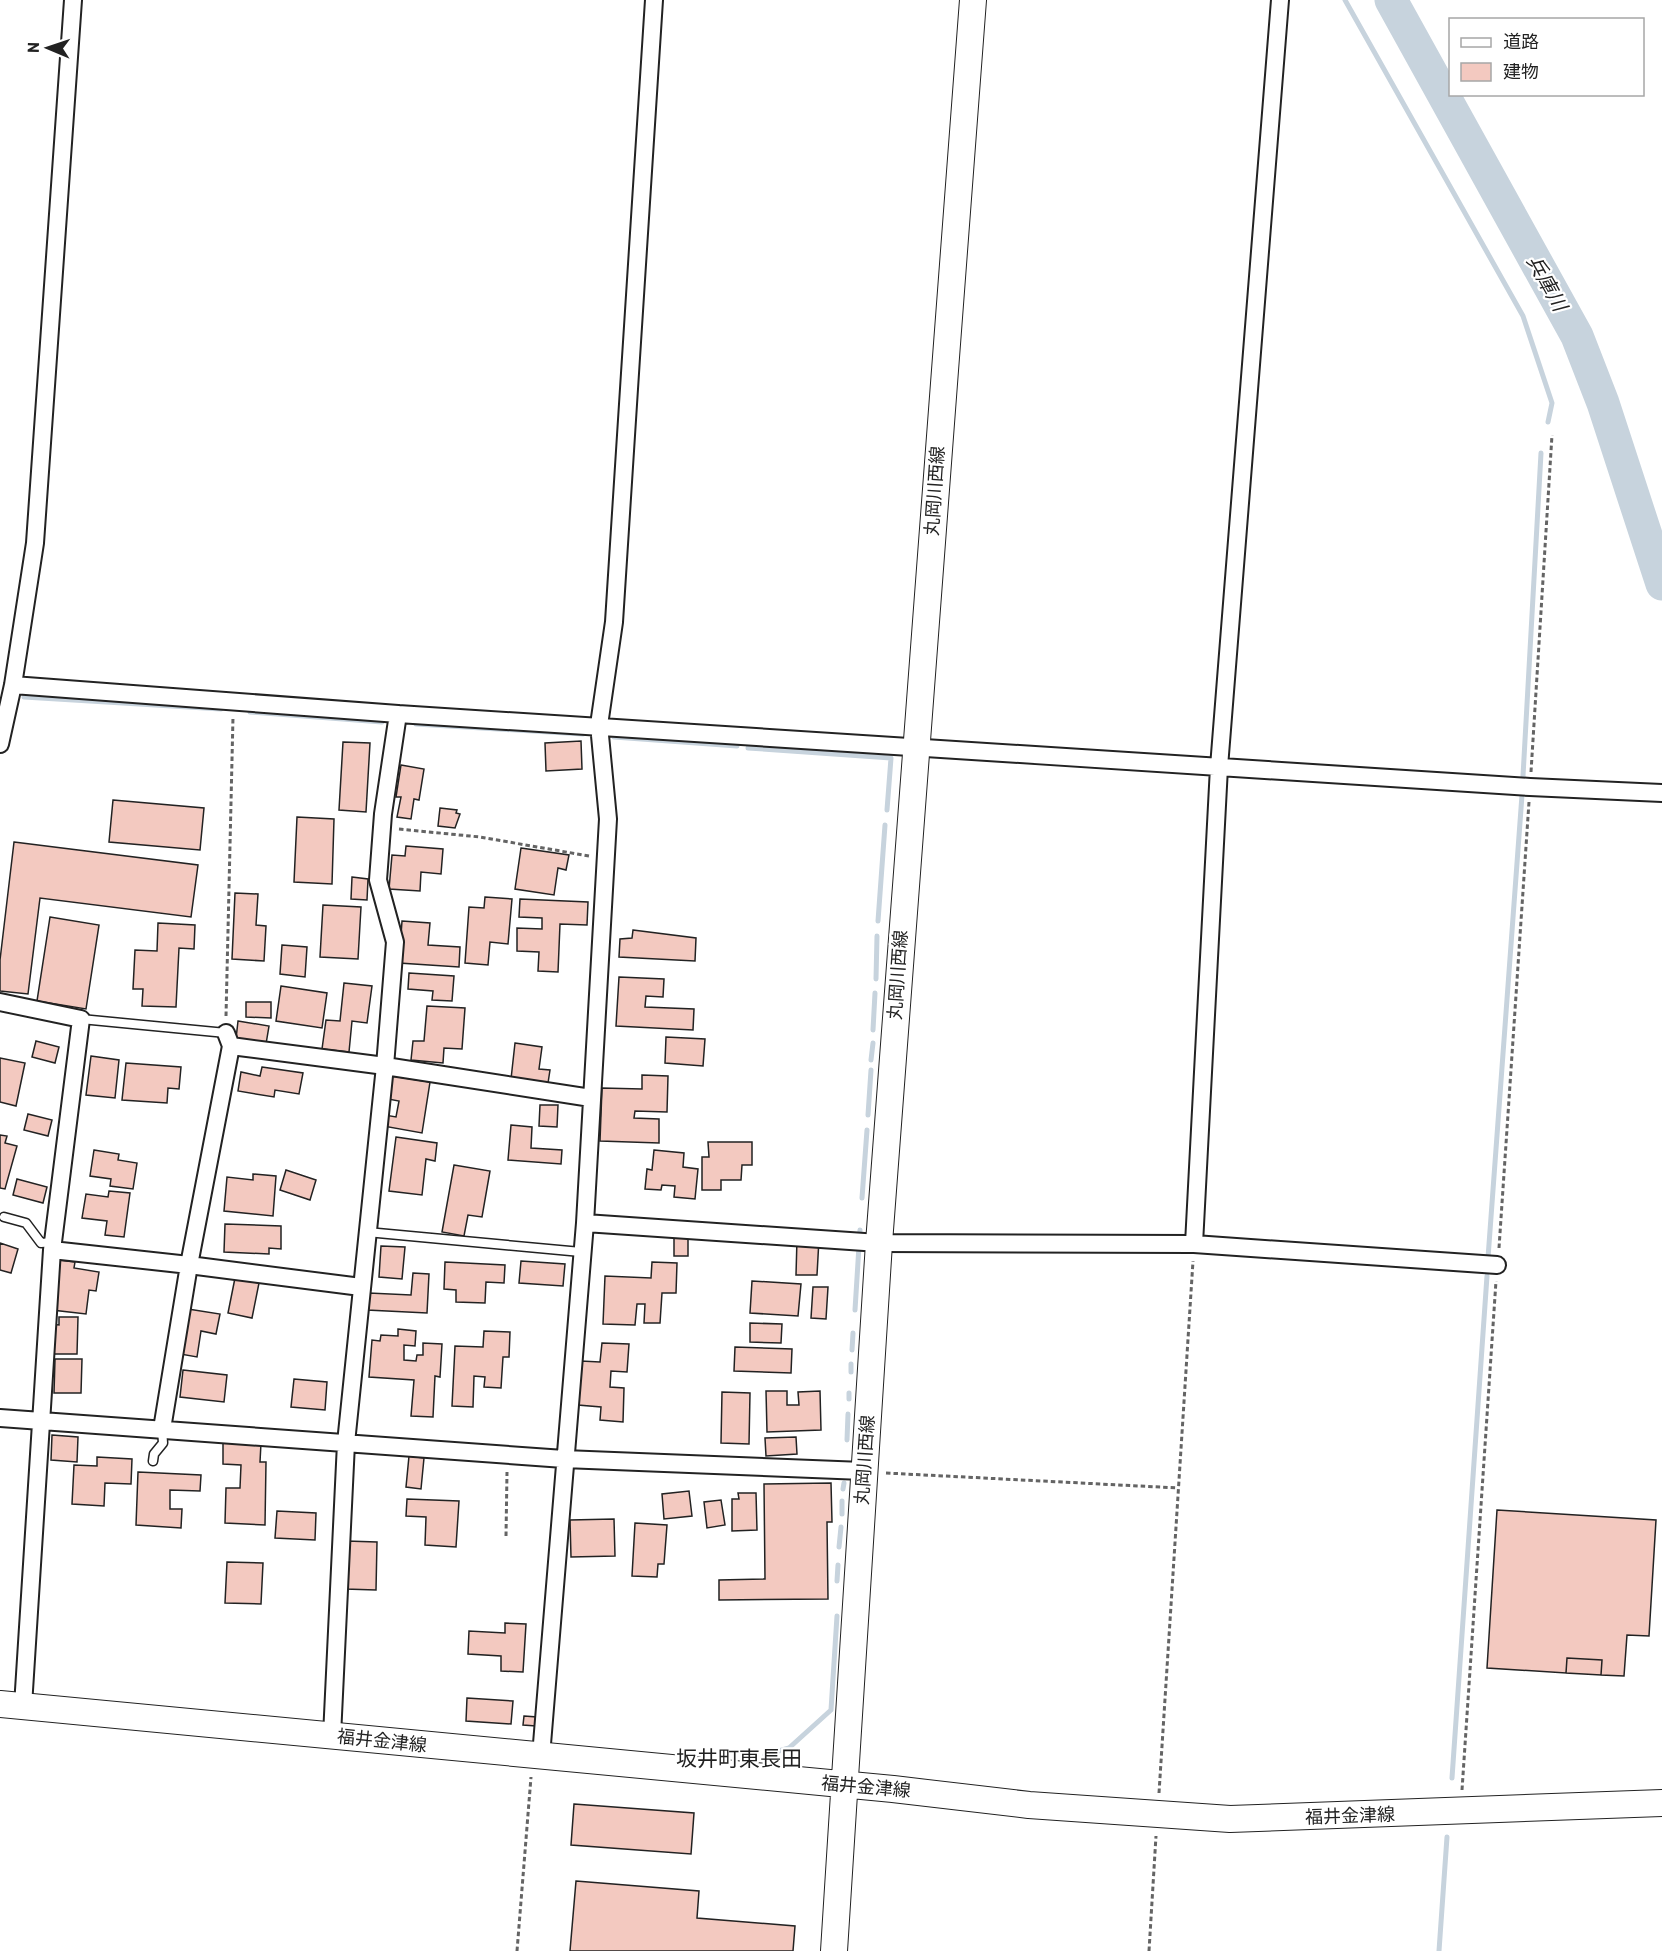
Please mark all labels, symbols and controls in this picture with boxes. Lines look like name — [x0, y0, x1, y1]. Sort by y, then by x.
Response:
north arrow — [18, 18, 78, 78]
legend — [1449, 18, 1644, 96]
text: 道路 — [1503, 30, 1539, 52]
text: N — [23, 42, 42, 53]
text: 建物 — [1503, 60, 1539, 82]
water label: 兵庫川 — [1523, 250, 1574, 316]
street label: 丸岡川西線 — [920, 445, 948, 537]
street label: 丸岡川西線 — [883, 929, 911, 1021]
street label: 丸岡川西線 — [850, 1414, 878, 1506]
street label: 福井金津線 — [336, 1724, 428, 1756]
district label: 坂井町東長田 — [676, 1745, 802, 1770]
street label: 福井金津線 — [820, 1771, 912, 1801]
street label: 福井金津線 — [1305, 1802, 1395, 1828]

